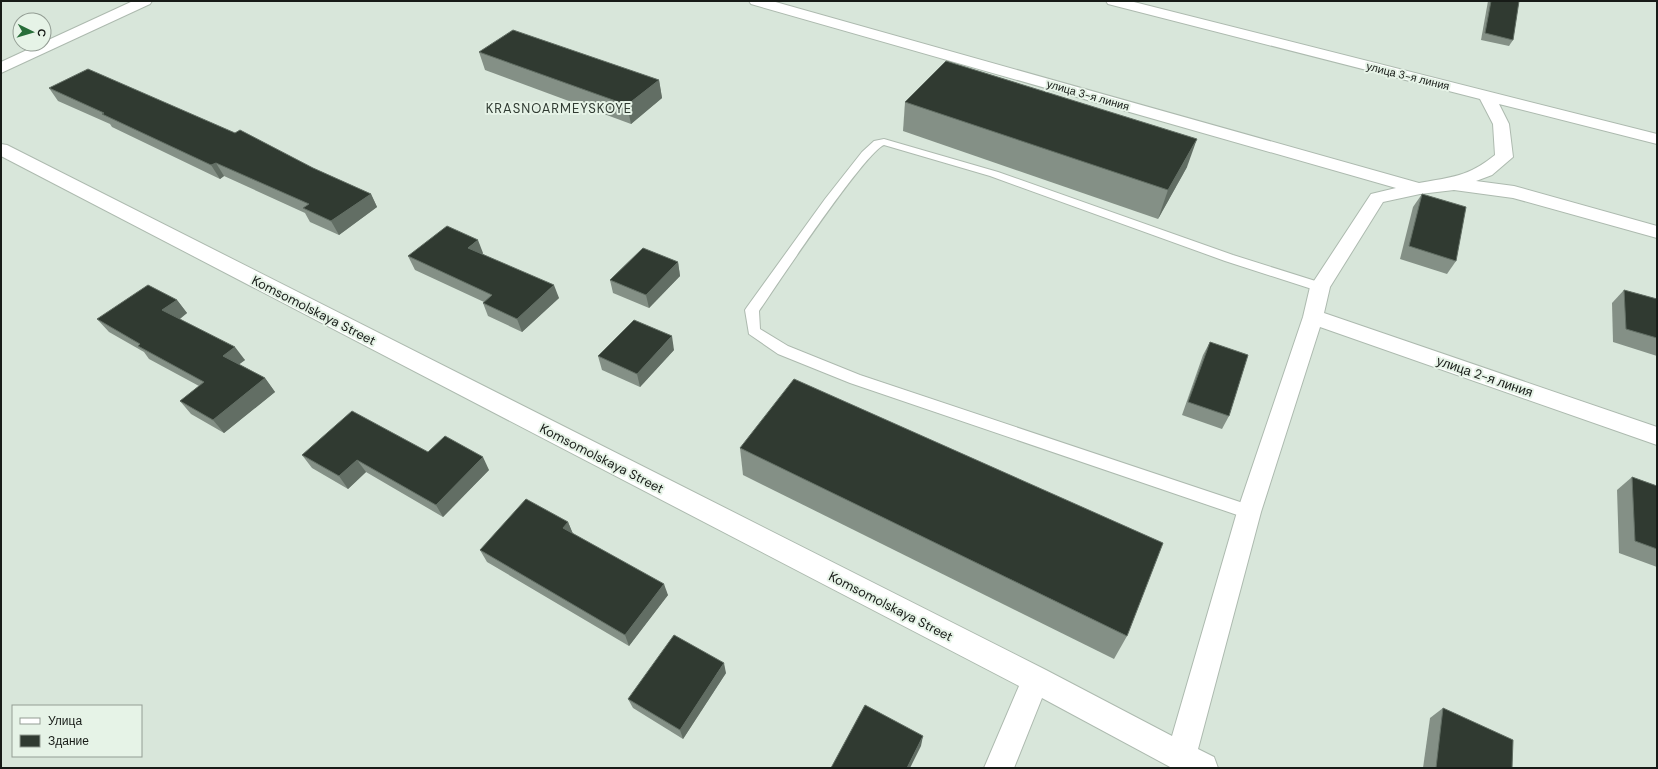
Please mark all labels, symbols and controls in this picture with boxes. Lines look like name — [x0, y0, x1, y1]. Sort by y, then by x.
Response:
north arrow — [12, 12, 52, 52]
text: С — [35, 28, 49, 37]
street label: улица 3-я линия — [1365, 59, 1451, 93]
street label: улица 3-я линия — [1045, 77, 1131, 113]
district label: KRASNOARMEYSKOYE — [486, 100, 632, 117]
street label: Komsomolskaya Street — [249, 272, 379, 349]
street label: улица 2-я линия — [1435, 352, 1535, 401]
street label: Komsomolskaya Street — [537, 420, 667, 497]
street label: Komsomolskaya Street — [826, 568, 956, 645]
legend — [12, 705, 142, 757]
text: Улица — [48, 713, 82, 729]
text: Здание — [48, 733, 89, 749]

